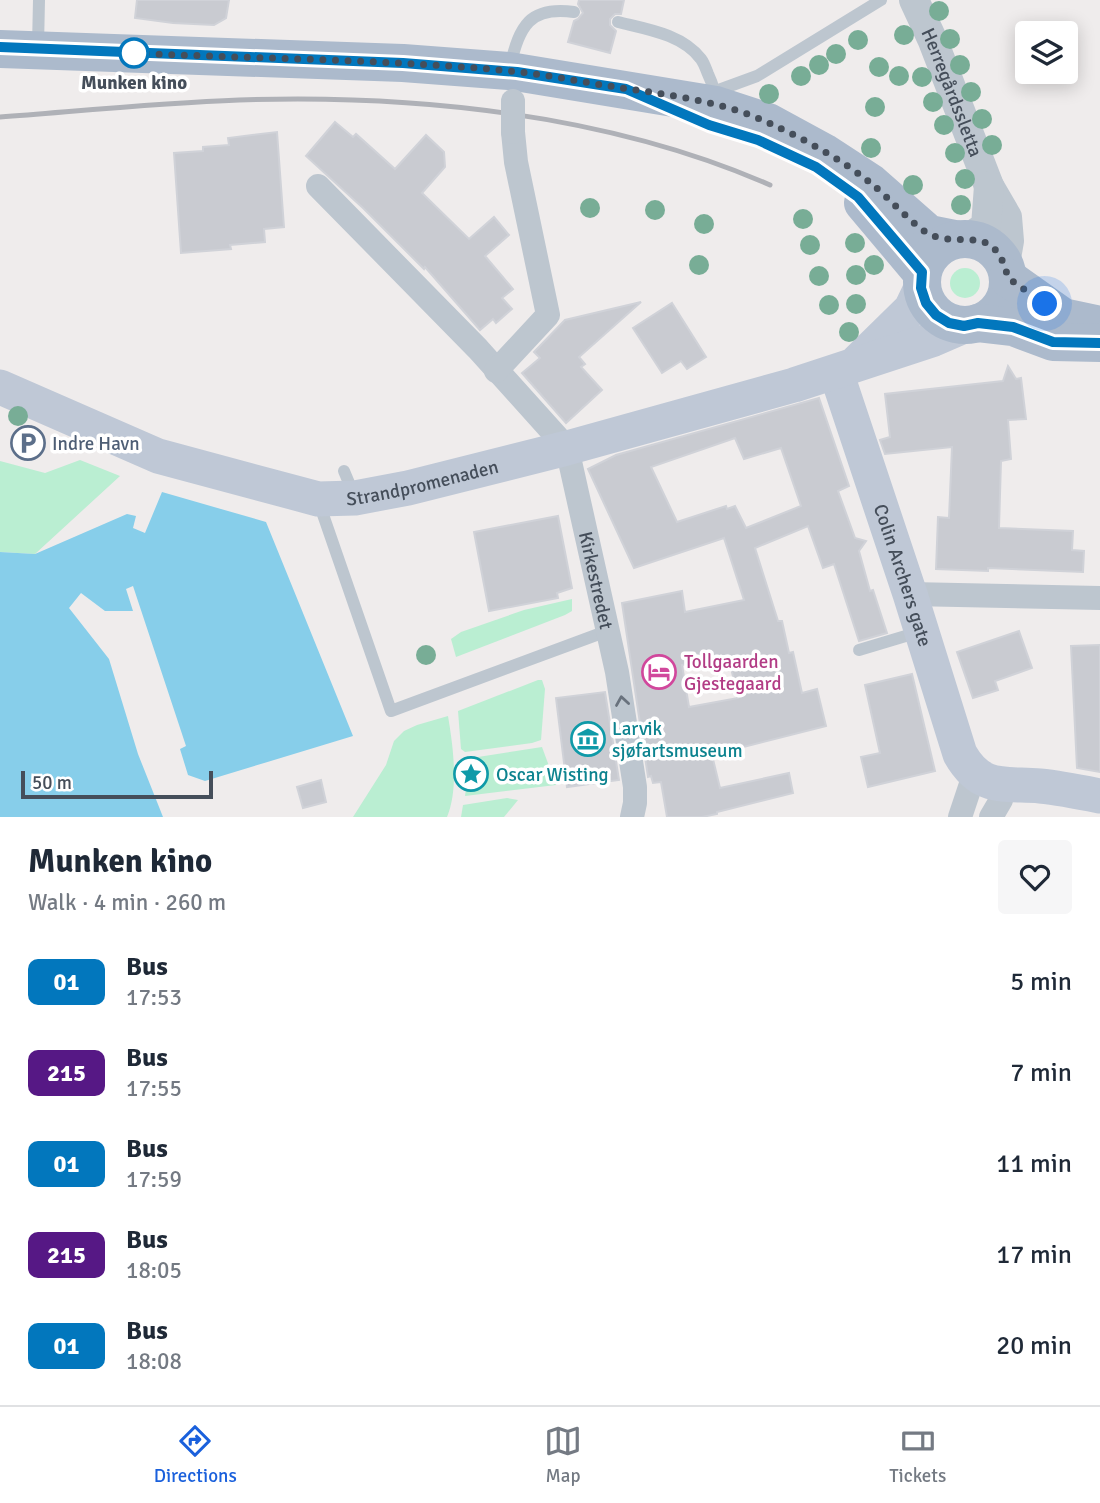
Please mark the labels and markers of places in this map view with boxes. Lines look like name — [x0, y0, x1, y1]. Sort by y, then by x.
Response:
marker: Munken kino — [119, 38, 149, 68]
place label: Munken kino — [81, 71, 187, 95]
parking icon: Indre Havn — [9, 424, 47, 462]
place label: Indre Havn — [52, 432, 140, 456]
place label: Tollgaarden Gjestegaard — [684, 650, 782, 696]
hotel icon: Tollgaarden Gjestegaard — [640, 653, 678, 691]
place label: Larvik sjøfartsmuseum — [612, 717, 743, 763]
museum icon: Larvik sjøfartsmuseum — [569, 720, 607, 758]
place icon: Oscar Wisting — [452, 755, 490, 793]
place label: Oscar Wisting — [496, 763, 609, 787]

